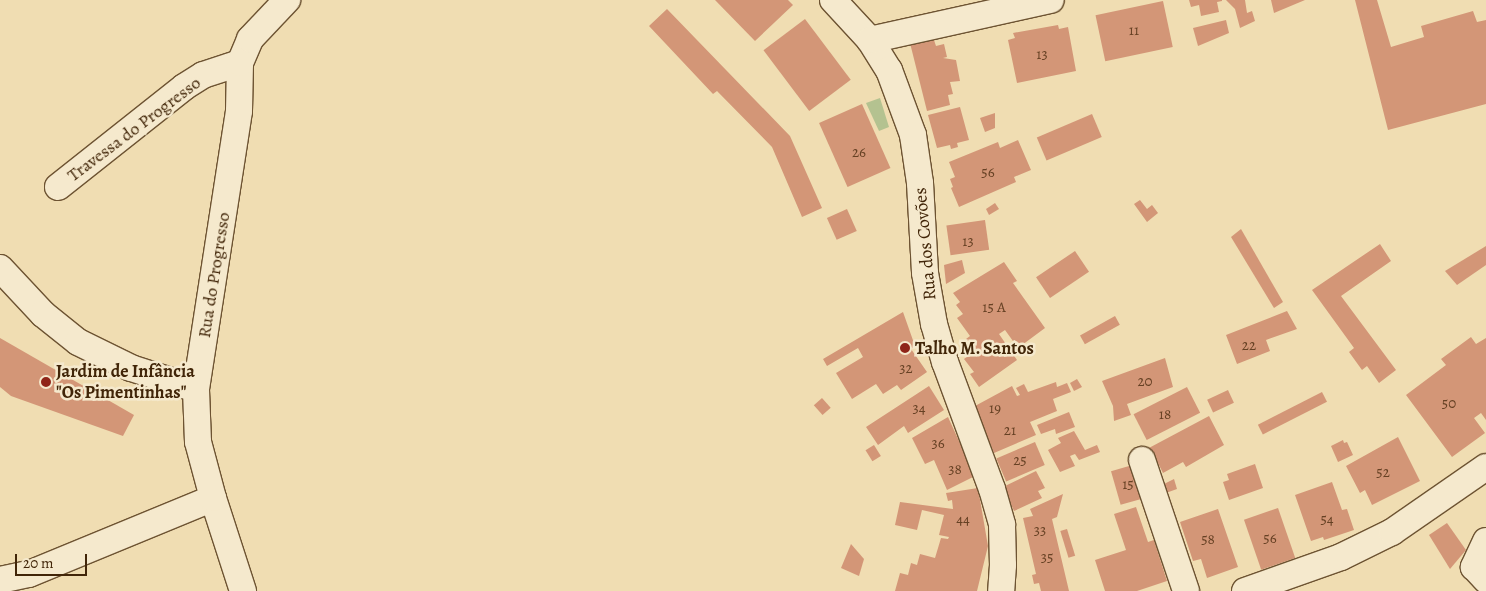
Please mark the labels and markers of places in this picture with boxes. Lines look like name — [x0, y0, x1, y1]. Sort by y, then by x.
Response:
place label: Talho M. Santos — [915, 337, 1034, 359]
marker: Talho M. Santos — [899, 342, 911, 354]
place label: Jardim de Infância "Os Pimentinhas" — [56, 361, 195, 404]
marker: Jardim de Infância "Os Pimentinhas" — [40, 376, 52, 388]

